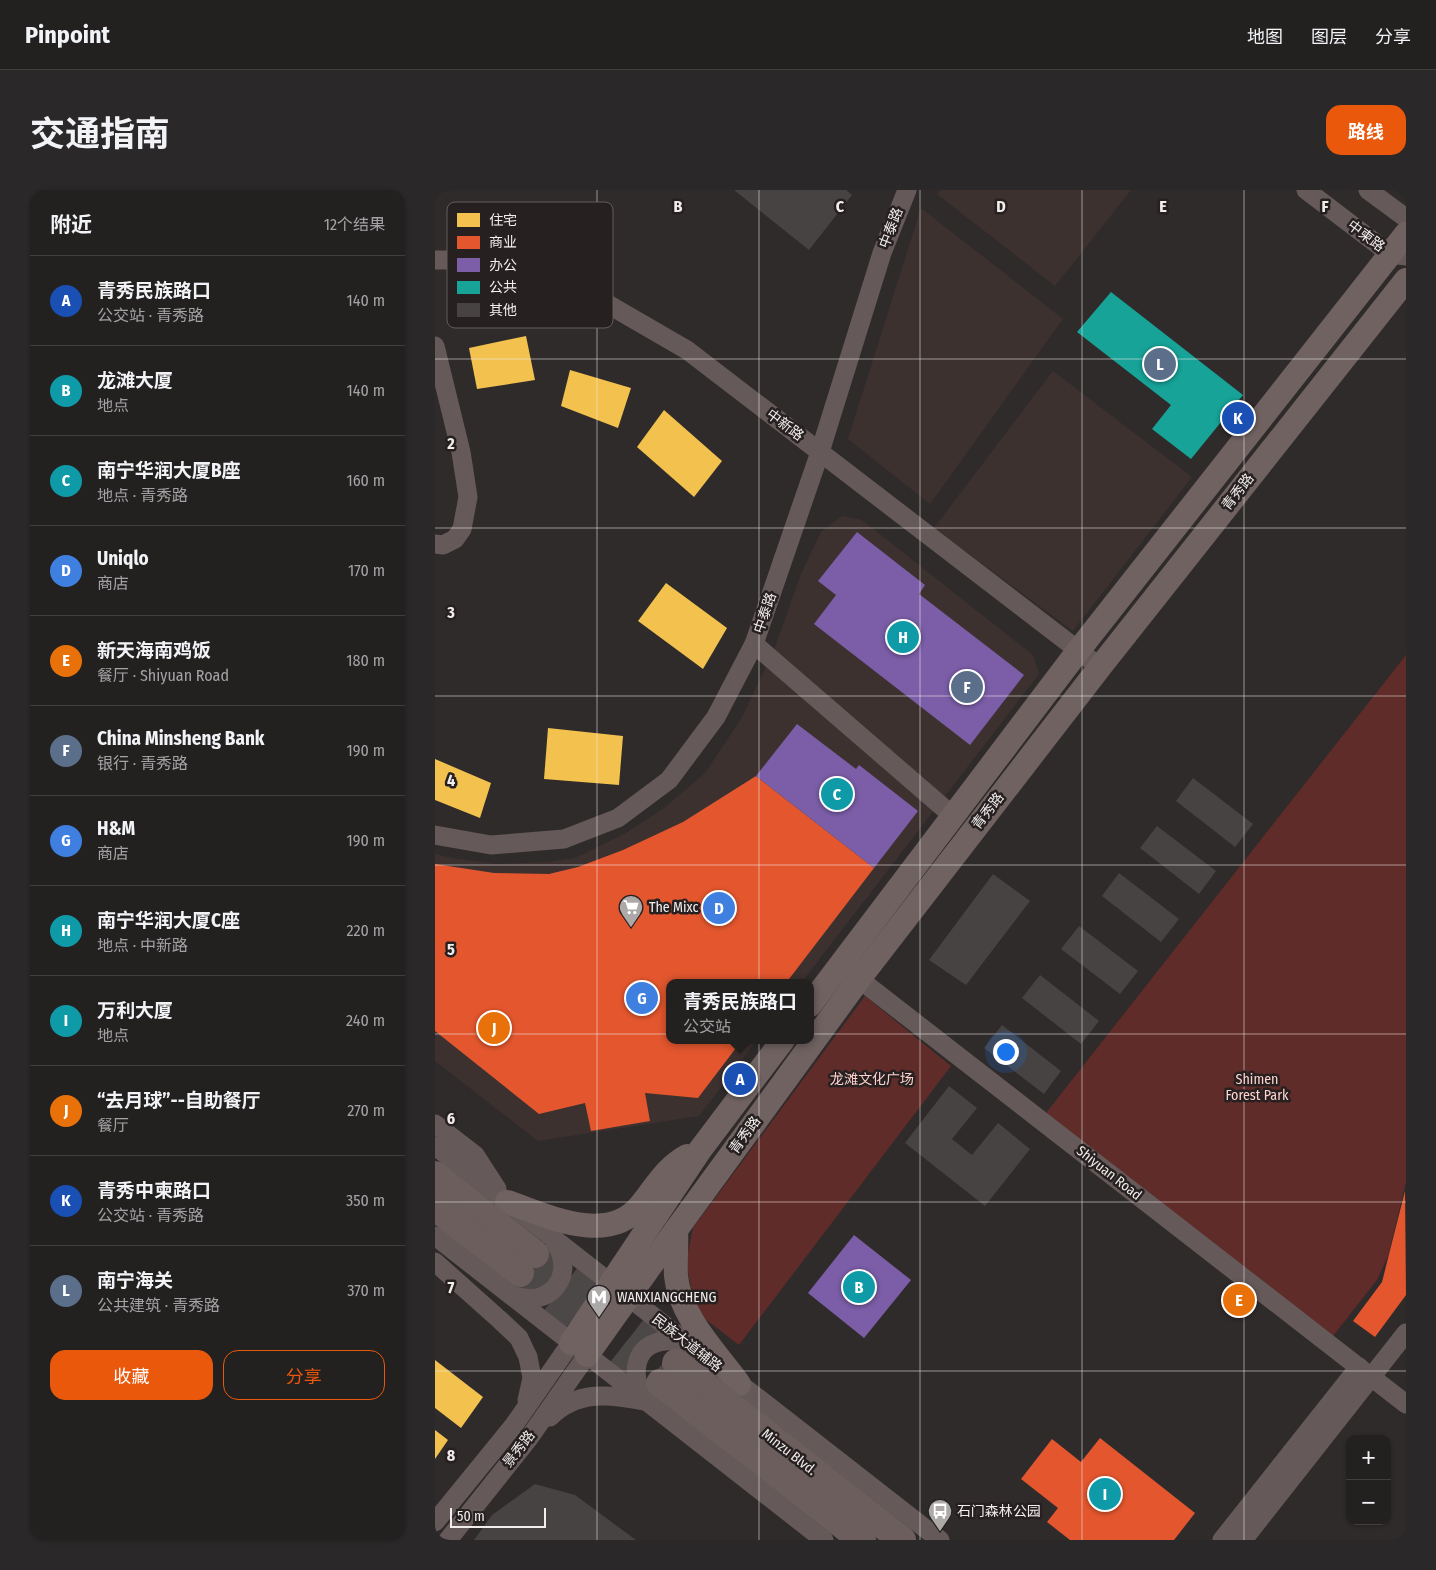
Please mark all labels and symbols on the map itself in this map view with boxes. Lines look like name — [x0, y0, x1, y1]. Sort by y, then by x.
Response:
text: B — [674, 197, 683, 216]
text: C — [836, 197, 845, 216]
text: D — [996, 197, 1006, 216]
text: E — [1159, 197, 1167, 216]
text: F — [1321, 197, 1329, 216]
legend — [447, 202, 613, 328]
street label: 中泰路 — [876, 205, 906, 251]
text: 住宅 — [489, 212, 517, 229]
street label: 中柬路 — [1344, 217, 1388, 255]
text: 商业 — [489, 234, 517, 251]
text: 办公 — [489, 257, 517, 274]
text: 公共 — [489, 279, 517, 296]
text: 其他 — [489, 302, 517, 319]
pin: L — [1144, 345, 1176, 383]
pin: K — [1222, 399, 1254, 437]
street label: 中新路 — [763, 406, 807, 444]
text: 2 — [446, 434, 455, 453]
street label: 青秀路 — [1218, 470, 1258, 514]
street label: 中泰路 — [750, 590, 780, 636]
text: 3 — [446, 603, 455, 622]
pin: H — [887, 618, 919, 656]
pin: F — [951, 668, 983, 706]
text: 4 — [447, 771, 455, 790]
pin: C — [821, 775, 853, 813]
street label: 青秀路 — [968, 789, 1008, 833]
pin: D — [703, 889, 735, 927]
supermarket icon: The Mixc — [618, 894, 644, 928]
place label: The Mixc — [649, 899, 699, 916]
text: 5 — [447, 940, 455, 959]
pin: G — [626, 979, 658, 1017]
pin: J — [478, 1009, 510, 1047]
your location — [993, 1039, 1019, 1065]
pin: A — [724, 1060, 756, 1098]
park label: 龙滩文化广场 — [830, 1071, 914, 1088]
park label: Shimen Forest Park — [1225, 1071, 1289, 1104]
text: 6 — [447, 1109, 455, 1128]
street label: 青秀路 — [726, 1113, 764, 1157]
street label: Shiyuan Road — [1073, 1142, 1145, 1204]
pin: B — [843, 1268, 875, 1306]
text: 7 — [448, 1278, 455, 1297]
pin: E — [1223, 1281, 1255, 1319]
metro station icon: WANXIANGCHENG — [586, 1284, 612, 1318]
place label: WANXIANGCHENG — [617, 1289, 716, 1306]
street label: 民族大道辅路 — [649, 1310, 725, 1376]
street label: Minzu Blvd. — [758, 1425, 820, 1479]
street label: 景秀路 — [499, 1427, 539, 1471]
text: 8 — [447, 1446, 456, 1465]
pin: I — [1089, 1475, 1121, 1513]
bus stop icon: 石门森林公园 — [927, 1498, 953, 1532]
place label: 石门森林公园 — [957, 1503, 1041, 1520]
scale bar — [450, 1505, 546, 1528]

